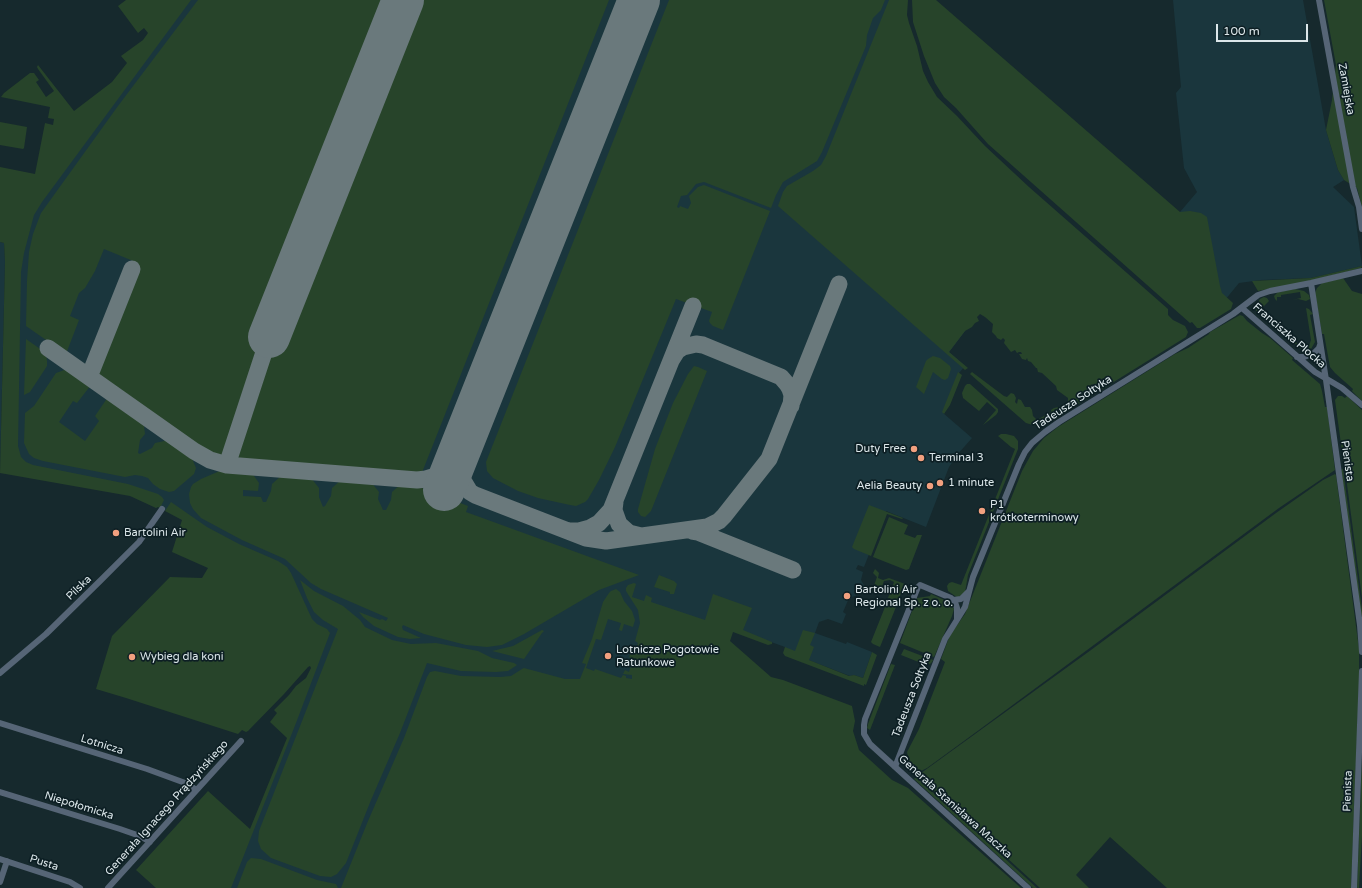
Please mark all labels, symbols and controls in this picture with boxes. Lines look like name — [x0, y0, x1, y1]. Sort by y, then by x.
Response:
scale bar — [1218, 16, 1310, 42]
text: 100 m — [1223, 24, 1260, 38]
street label: Zamiejska — [1335, 62, 1357, 116]
street label: Franciszka Plocka — [1250, 301, 1328, 371]
street label: Tadeusza Sołtyka — [1032, 373, 1114, 433]
street label: Pienista — [1338, 440, 1356, 482]
place label: Duty Free — [855, 442, 906, 456]
marker: Duty Free — [909, 444, 919, 454]
place label: Terminal 3 — [929, 451, 984, 465]
marker: Terminal 3 — [916, 453, 926, 463]
place label: 1 minute — [948, 476, 994, 490]
marker: 1 minute — [935, 478, 945, 488]
place label: Aelia Beauty — [856, 479, 922, 493]
marker: Aelia Beauty — [925, 481, 935, 491]
place label: P1 krótkoterminowy — [990, 498, 1079, 524]
marker: P1 krótkoterminowy — [977, 506, 987, 516]
place label: Bartolini Air — [124, 526, 186, 540]
marker: Bartolini Air — [111, 528, 121, 538]
street label: Pilska — [64, 573, 94, 603]
place label: Bartolini Air Regional Sp. z o. o. — [855, 583, 953, 609]
marker: Bartolini Air Regional Sp. z o. o. — [842, 591, 852, 601]
place label: Lotnicze Pogotowie Ratunkowe — [616, 643, 719, 669]
place label: Wybieg dla koni — [140, 650, 223, 664]
marker: Lotnicze Pogotowie Ratunkowe — [603, 651, 613, 661]
street label: Tadeusza Sołtyka — [890, 651, 934, 739]
marker: Wybieg dla koni — [127, 652, 137, 662]
street label: Lotnicza — [79, 732, 125, 758]
street label: Generała Ignacego Prądzyńskiego — [103, 738, 231, 878]
street label: Generała Stanisława Maczka — [896, 753, 1014, 861]
street label: Pienista — [1341, 770, 1355, 812]
street label: Niepołomicka — [43, 789, 115, 823]
street label: Pusta — [28, 852, 60, 874]

